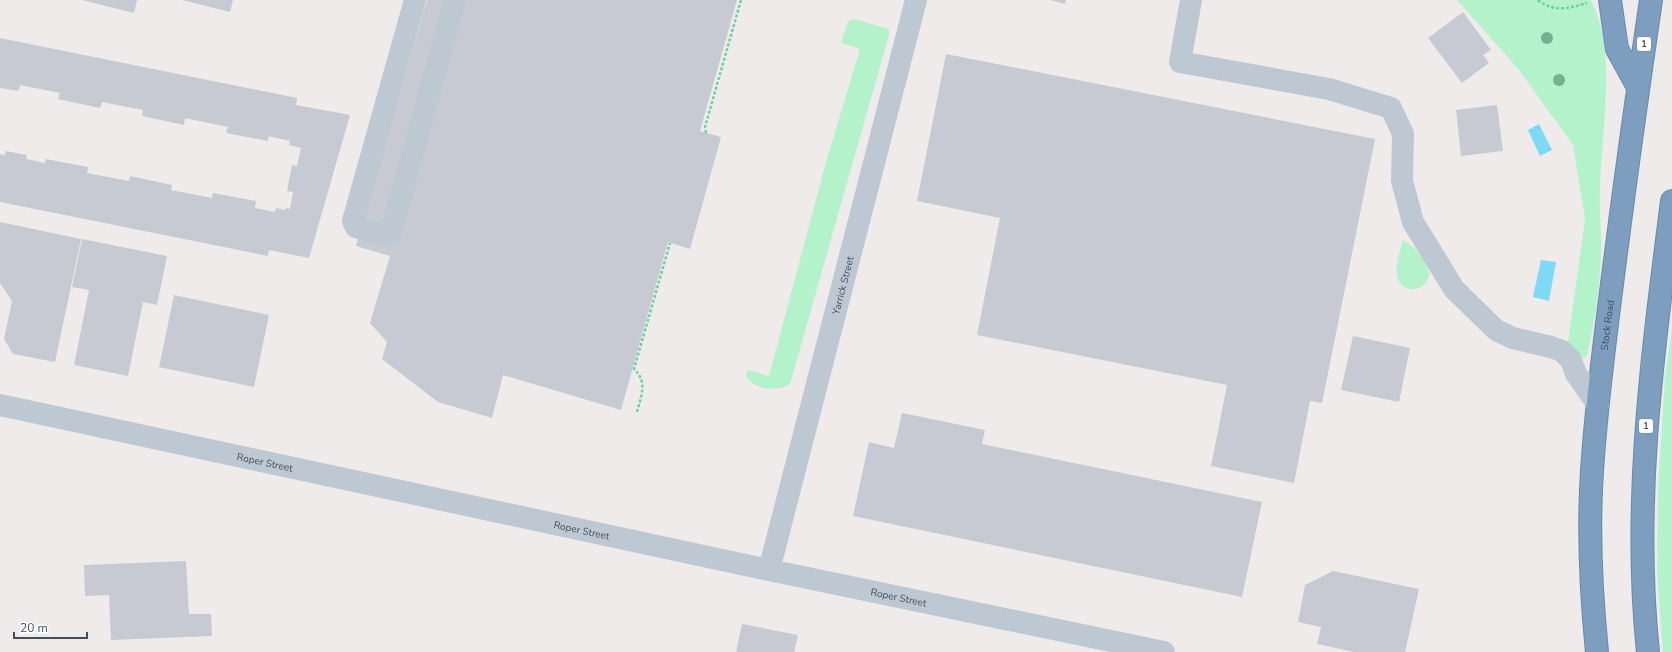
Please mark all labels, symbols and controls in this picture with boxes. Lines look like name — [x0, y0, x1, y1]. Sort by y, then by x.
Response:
road number: 1 — [1637, 37, 1651, 51]
street label: Yarrick Street — [829, 254, 858, 317]
street label: Stock Road — [1598, 299, 1618, 351]
road number: 1 — [1639, 419, 1653, 433]
street label: Roper Street — [236, 450, 294, 476]
street label: Roper Street — [552, 518, 611, 544]
street label: Roper Street — [869, 585, 928, 611]
scale bar — [14, 614, 87, 640]
text: 20 m — [20, 620, 48, 636]

